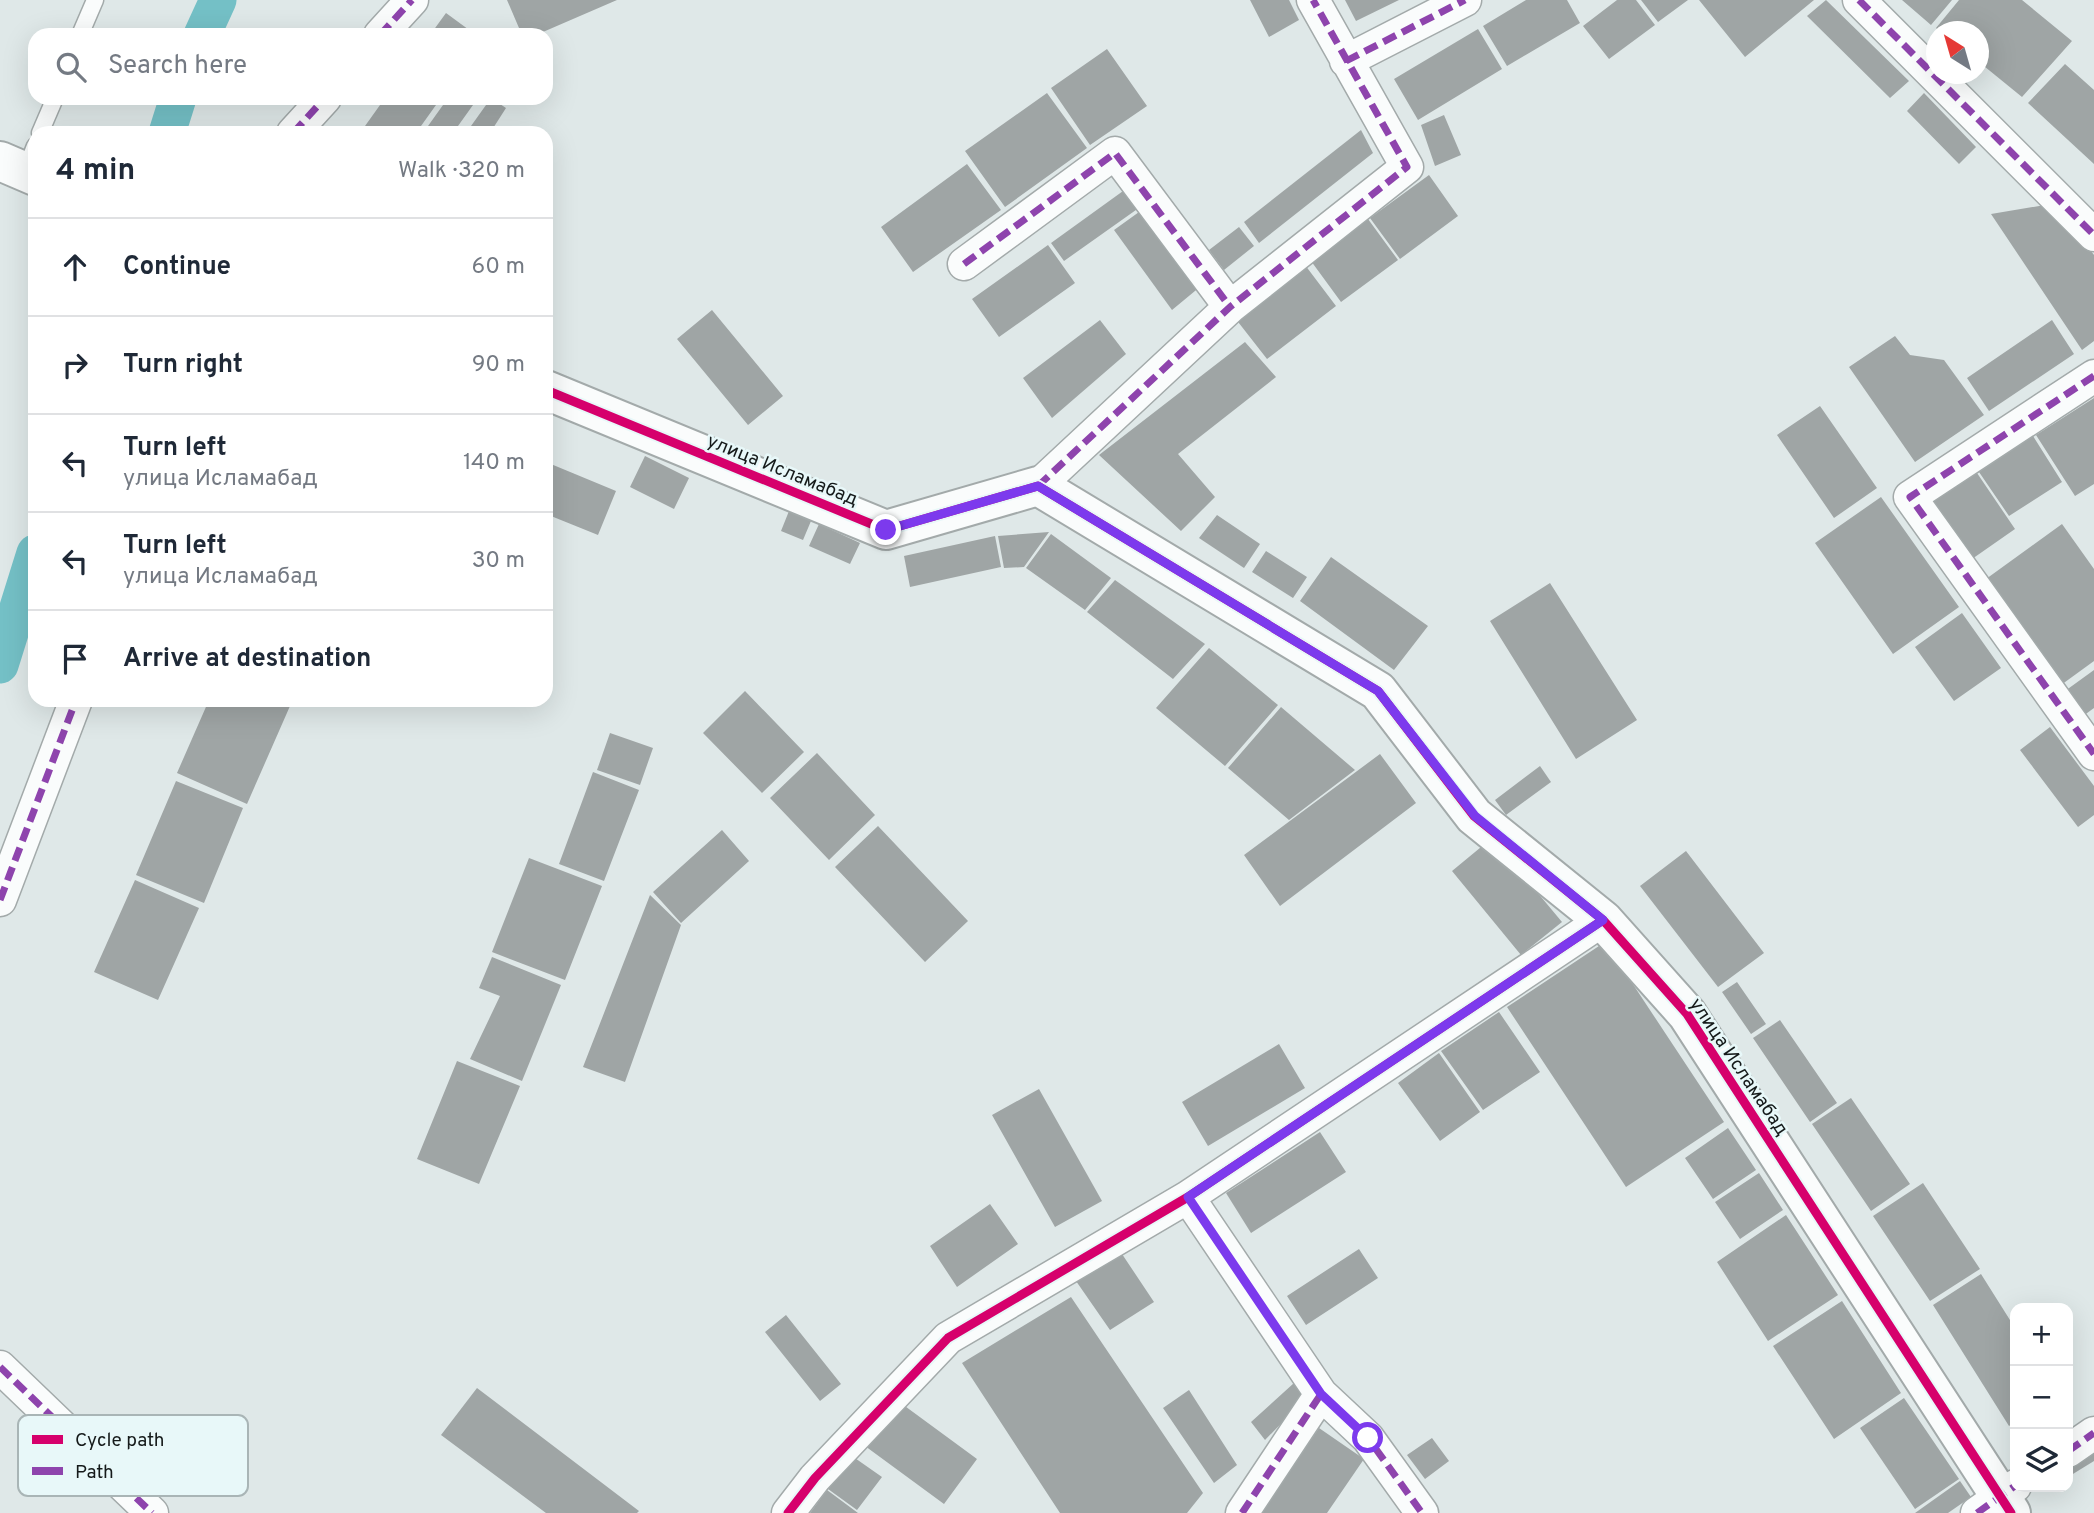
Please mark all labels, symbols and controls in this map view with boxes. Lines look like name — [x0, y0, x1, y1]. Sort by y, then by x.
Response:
north arrow — [1926, 21, 1989, 84]
search box — [28, 28, 553, 105]
icon: search — [52, 48, 90, 86]
text: Search here — [108, 50, 247, 83]
text: 4 min — [56, 153, 135, 190]
text: Walk · 320 m — [398, 157, 525, 186]
icon: ahead — [56, 248, 94, 286]
text: Continue — [123, 251, 231, 284]
text: 60 m — [472, 253, 525, 282]
icon: right — [56, 346, 94, 384]
text: Turn right — [123, 349, 243, 382]
text: 90 m — [472, 351, 525, 380]
street label: улица Исламабад — [703, 430, 861, 512]
text: Turn left — [123, 432, 227, 465]
icon: left — [56, 444, 94, 482]
text: 140 m — [463, 449, 525, 478]
text: улица Исламабад — [123, 465, 318, 494]
route end — [870, 514, 901, 545]
text: Turn left — [123, 530, 227, 563]
icon: left — [56, 542, 94, 580]
text: 30 m — [472, 547, 525, 576]
text: улица Исламабад — [123, 563, 318, 592]
icon: arrive — [56, 640, 94, 678]
text: Arrive at destination — [123, 643, 371, 676]
street label: улица Исламабад — [1683, 994, 1793, 1141]
map controls — [2010, 1303, 2073, 1492]
button: + — [2010, 1303, 2073, 1366]
button: − — [2010, 1366, 2073, 1429]
legend — [18, 1415, 248, 1496]
route start — [1352, 1422, 1383, 1453]
text: Cycle path — [75, 1429, 164, 1453]
button: layers — [2010, 1429, 2073, 1492]
text: Path — [75, 1461, 114, 1485]

